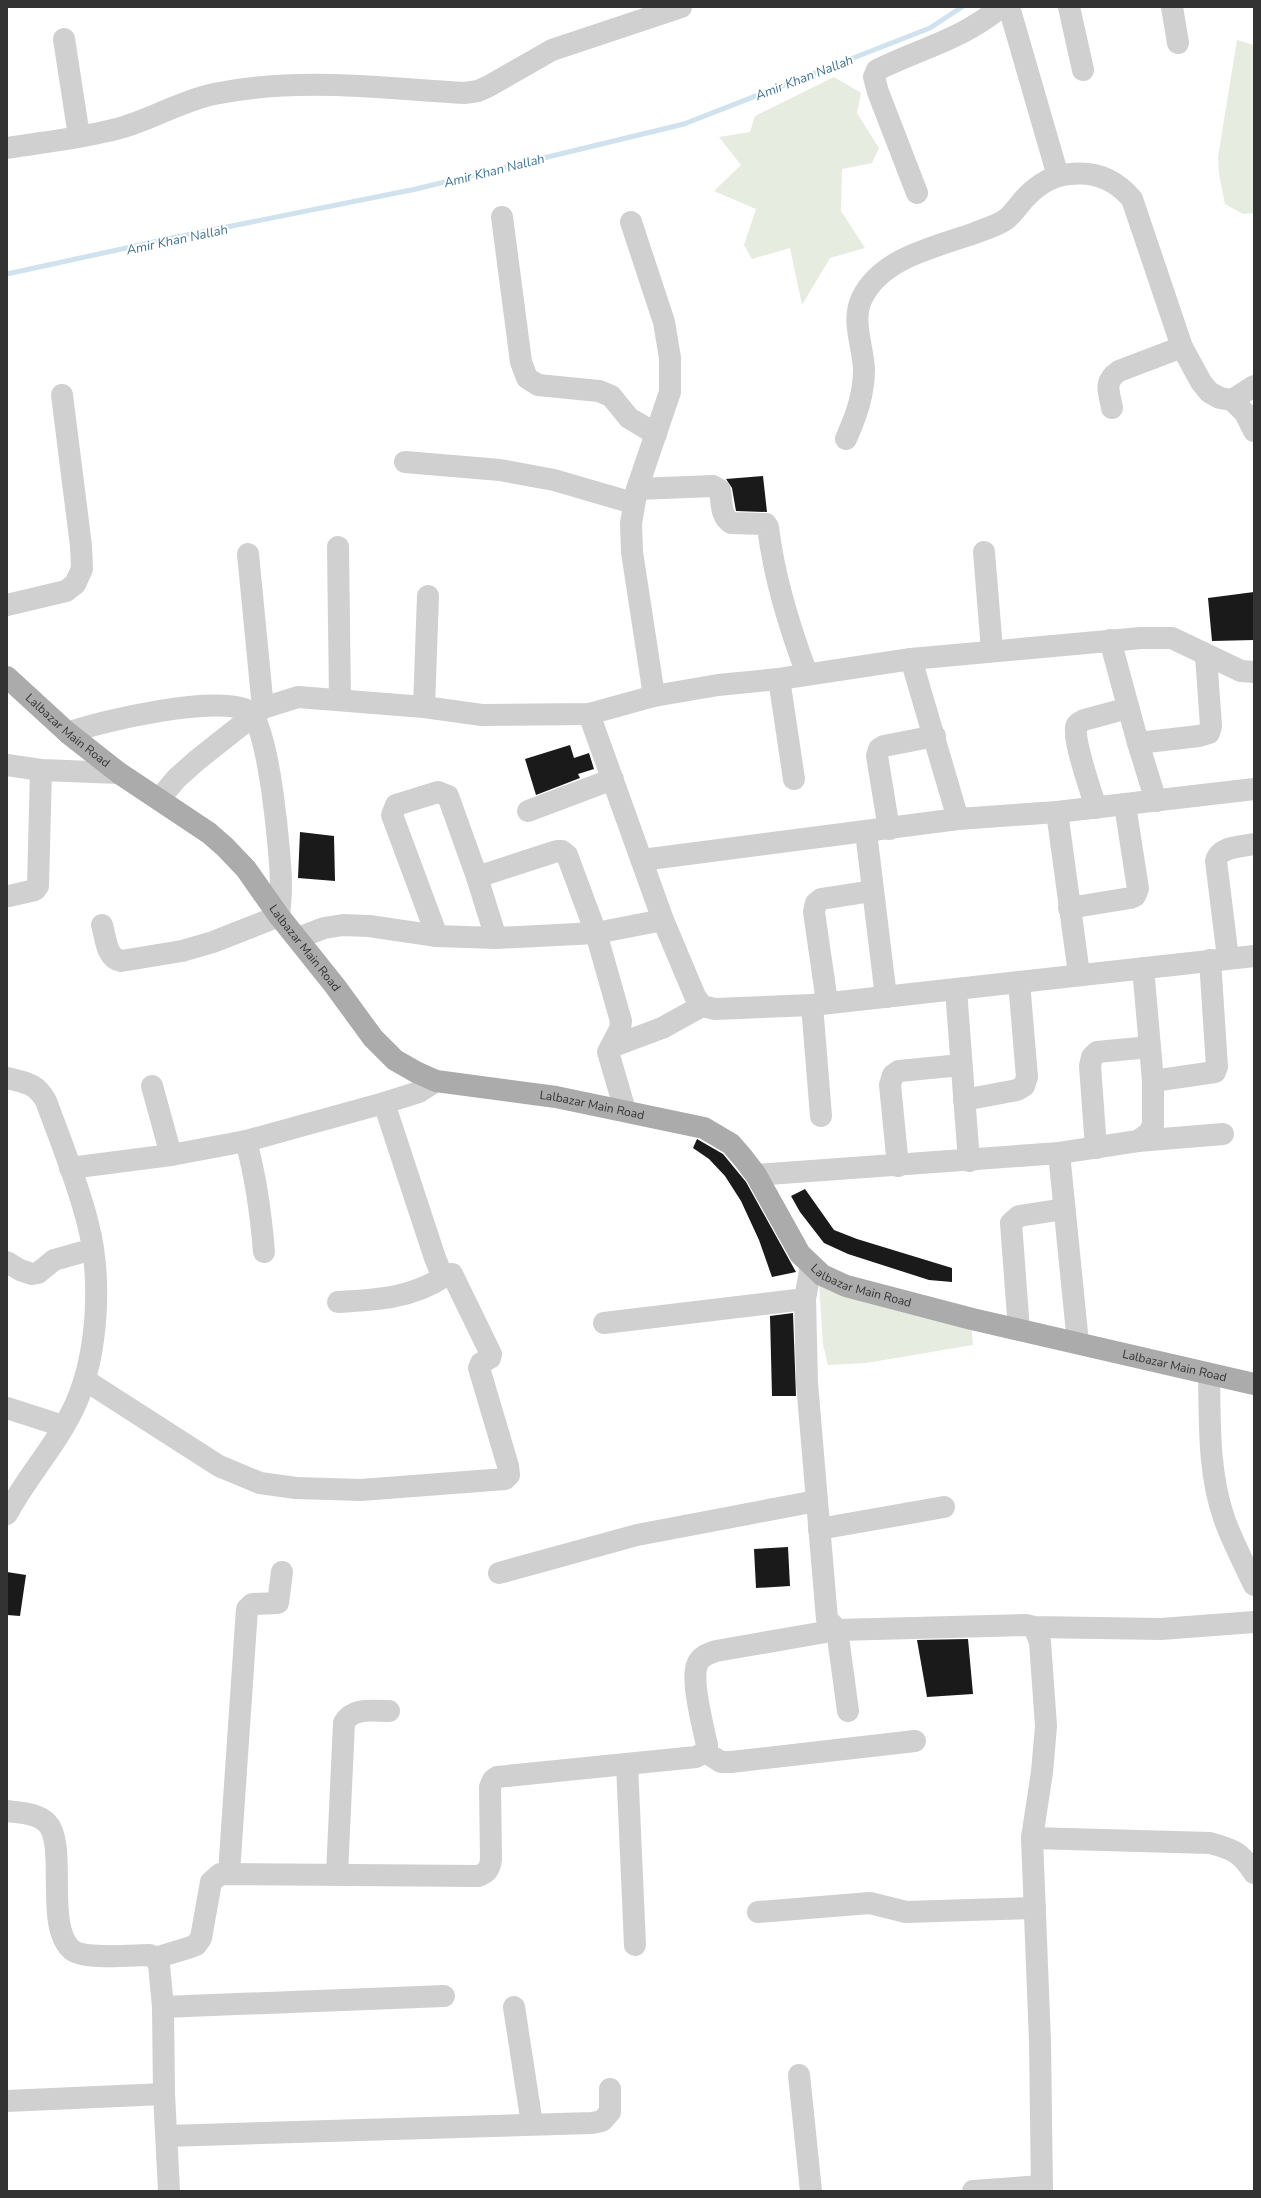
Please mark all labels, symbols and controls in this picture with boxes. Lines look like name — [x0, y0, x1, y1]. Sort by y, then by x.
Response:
water label: Amir Khan Nallah — [752, 51, 856, 105]
water label: Amir Khan Nallah — [441, 150, 546, 192]
water label: Amir Khan Nallah — [124, 220, 230, 260]
street label: Lalbazar Main Road — [22, 690, 113, 771]
street label: Lalbazar Main Road — [265, 901, 344, 995]
street label: Lalbazar Main Road — [539, 1087, 646, 1123]
street label: Lalbazar Main Road — [807, 1260, 913, 1311]
street label: Lalbazar Main Road — [1121, 1346, 1228, 1385]

